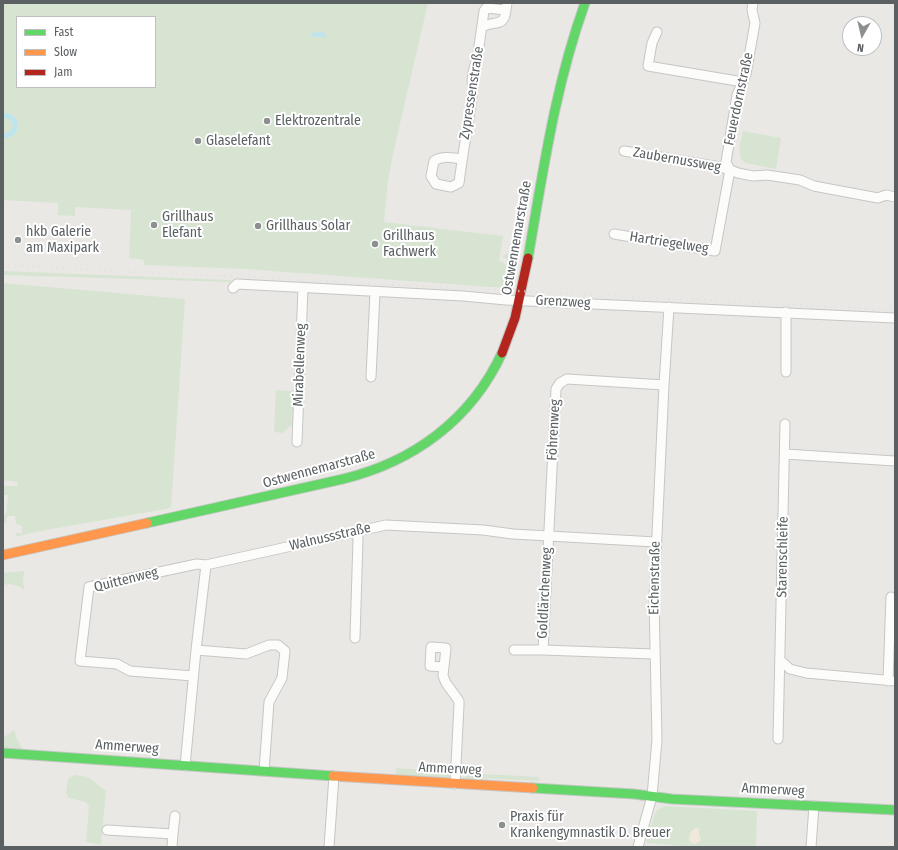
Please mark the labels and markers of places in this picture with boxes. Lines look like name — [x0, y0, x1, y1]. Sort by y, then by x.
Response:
place label: Elektrozentrale — [275, 113, 361, 129]
marker: Elektrozentrale — [262, 116, 272, 126]
place label: Glaselefant — [206, 133, 271, 149]
marker: Glaselefant — [193, 136, 203, 146]
place label: Grillhaus Elefant — [162, 209, 213, 242]
place label: Grillhaus Solar — [266, 218, 350, 234]
marker: Grillhaus Elefant — [149, 220, 159, 230]
marker: Grillhaus Solar — [253, 221, 263, 231]
place label: hkb Galerie am Maxipark — [26, 224, 99, 256]
place label: Grillhaus Fachwerk — [383, 228, 436, 260]
marker: hkb Galerie am Maxipark — [13, 235, 23, 245]
marker: Grillhaus Fachwerk — [370, 239, 380, 249]
place label: Praxis für Krankengymnastik D. Breuer — [510, 809, 671, 842]
marker: Praxis für Krankengymnastik D. Breuer — [497, 820, 507, 830]

